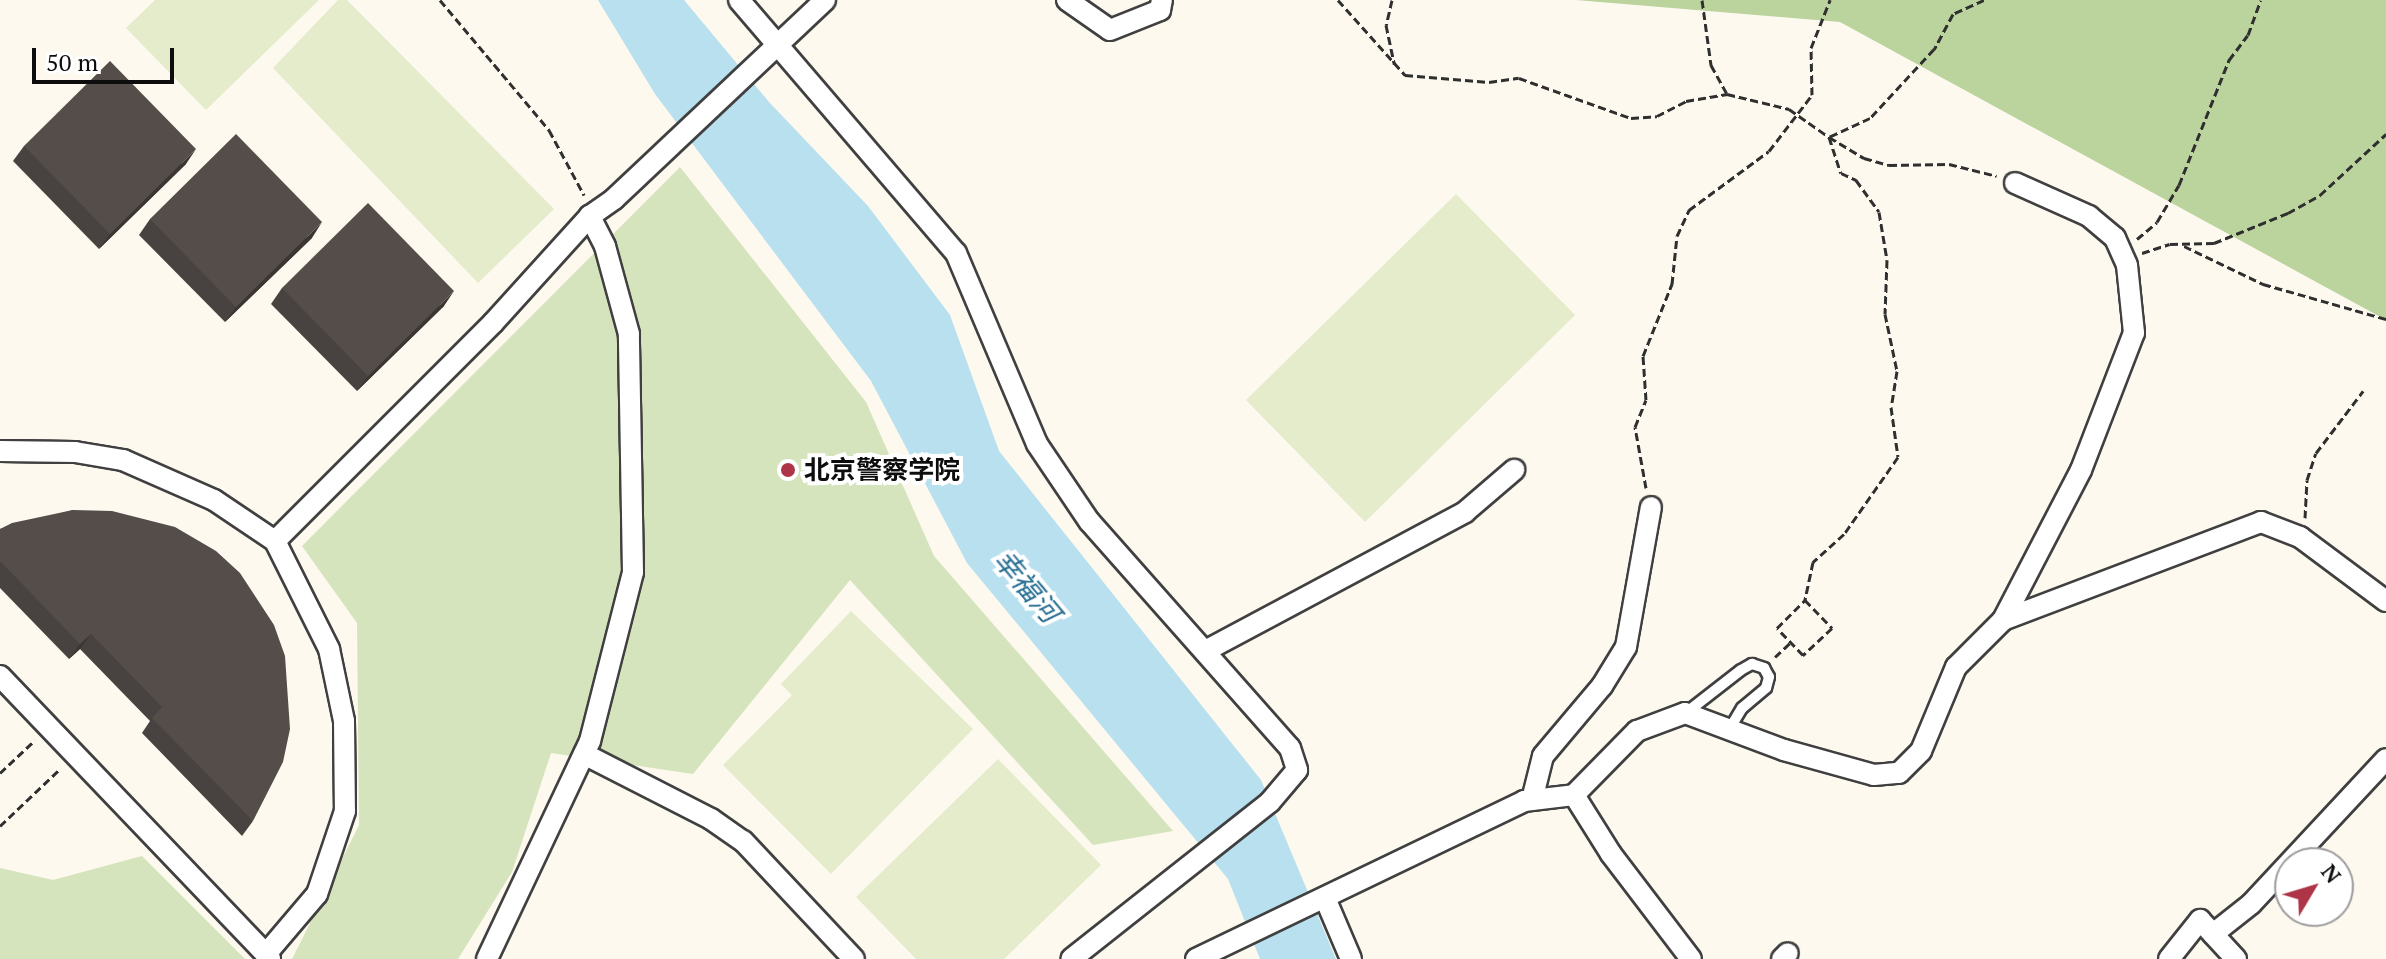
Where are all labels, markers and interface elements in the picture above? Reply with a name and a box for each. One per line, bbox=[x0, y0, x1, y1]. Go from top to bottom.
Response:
scale bar bbox=[36, 32, 178, 82]
text: 50 m bbox=[46, 46, 98, 78]
place label: 北京警察学院 bbox=[804, 454, 960, 486]
marker: 北京警察学院 bbox=[779, 461, 797, 479]
water label: 幸福河 bbox=[987, 543, 1067, 629]
north arrow bbox=[2274, 847, 2354, 927]
text: N bbox=[2315, 858, 2348, 889]

